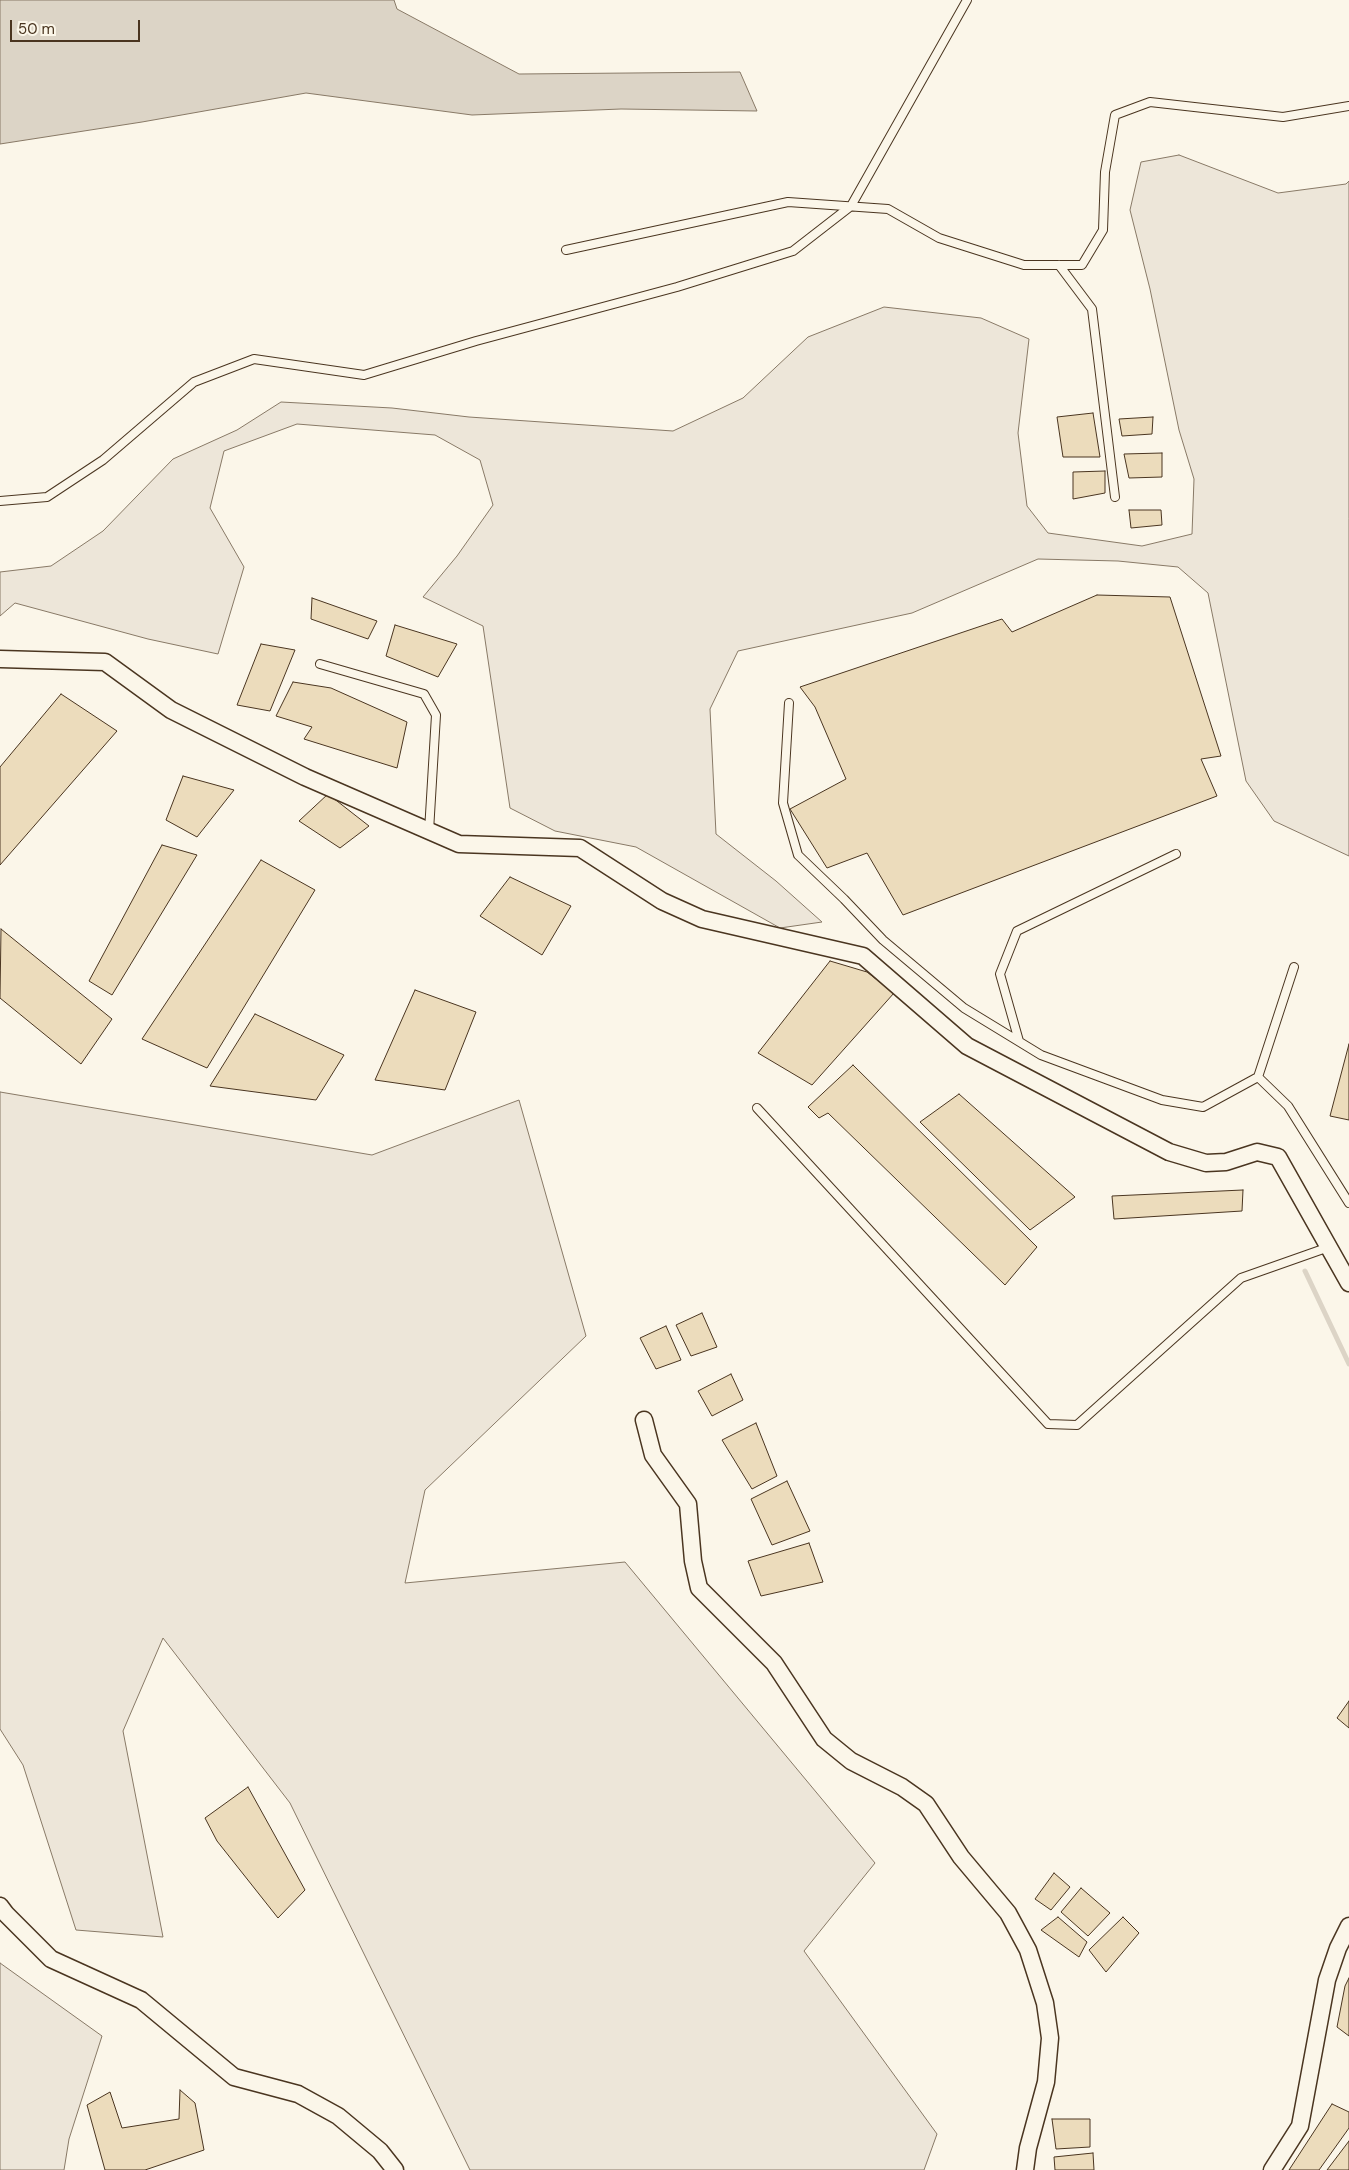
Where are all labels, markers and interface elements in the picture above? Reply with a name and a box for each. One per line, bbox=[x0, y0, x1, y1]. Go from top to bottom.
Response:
scale bar bbox=[12, 10, 142, 42]
text: 50 m bbox=[18, 19, 55, 39]

